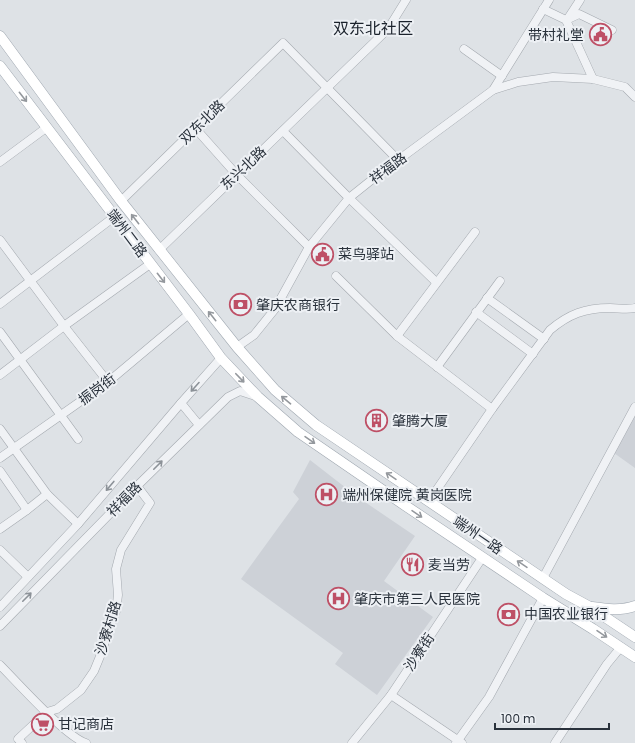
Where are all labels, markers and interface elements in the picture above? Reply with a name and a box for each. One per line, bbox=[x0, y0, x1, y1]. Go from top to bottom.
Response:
district label: 双东北社区 bbox=[333, 17, 413, 40]
public building icon: 带村礼堂 bbox=[587, 22, 613, 48]
place label: 带村礼堂 bbox=[528, 25, 584, 45]
one-way arrow bbox=[19, 92, 27, 103]
street label: 双东北路 bbox=[175, 95, 229, 149]
street label: 东兴北路 bbox=[216, 142, 270, 194]
street label: 祥福路 bbox=[365, 148, 411, 188]
street label: 端州二路 bbox=[102, 205, 152, 261]
one-way arrow bbox=[131, 213, 139, 224]
public building icon: 菜鸟驿站 bbox=[309, 241, 335, 267]
place label: 菜鸟驿站 bbox=[338, 244, 394, 264]
one-way arrow bbox=[157, 273, 166, 284]
bank icon: 肇庆农商银行 bbox=[227, 292, 253, 318]
place label: 肇庆农商银行 bbox=[256, 295, 340, 315]
one-way arrow bbox=[208, 311, 217, 322]
street label: 振岗街 bbox=[74, 369, 120, 409]
one-way arrow bbox=[235, 373, 244, 383]
one-way arrow bbox=[190, 382, 199, 392]
one-way arrow bbox=[281, 395, 291, 404]
building icon: 肇腾大厦 bbox=[364, 408, 390, 434]
place label: 肇腾大厦 bbox=[392, 411, 448, 431]
one-way arrow bbox=[304, 436, 315, 444]
one-way arrow bbox=[153, 461, 163, 470]
one-way arrow bbox=[386, 472, 397, 480]
street label: 祥福路 bbox=[102, 477, 146, 521]
one-way arrow bbox=[106, 480, 115, 491]
hospital icon: 端州保健院 黄岗医院 bbox=[313, 482, 339, 508]
place label: 端州保健院 黄岗医院 bbox=[342, 485, 472, 505]
one-way arrow bbox=[411, 510, 422, 518]
street label: 端州一路 bbox=[449, 511, 507, 559]
restaurant icon: 麦当劳 bbox=[399, 552, 425, 578]
place label: 麦当劳 bbox=[428, 555, 470, 575]
one-way arrow bbox=[517, 560, 528, 568]
hospital icon: 肇庆市第三人民医院 bbox=[325, 586, 351, 612]
place label: 肇庆市第三人民医院 bbox=[354, 589, 480, 609]
one-way arrow bbox=[22, 592, 32, 602]
street label: 沙寮村路 bbox=[90, 598, 126, 658]
bank icon: 中国农业银行 bbox=[495, 601, 521, 627]
place label: 中国农业银行 bbox=[524, 604, 608, 624]
street label: 沙寮街 bbox=[399, 629, 439, 675]
one-way arrow bbox=[596, 630, 607, 638]
scale bar bbox=[495, 705, 609, 731]
text: 100 m bbox=[501, 710, 535, 727]
supermarket icon: 甘记商店 bbox=[30, 711, 56, 737]
place label: 甘记商店 bbox=[58, 714, 114, 734]

